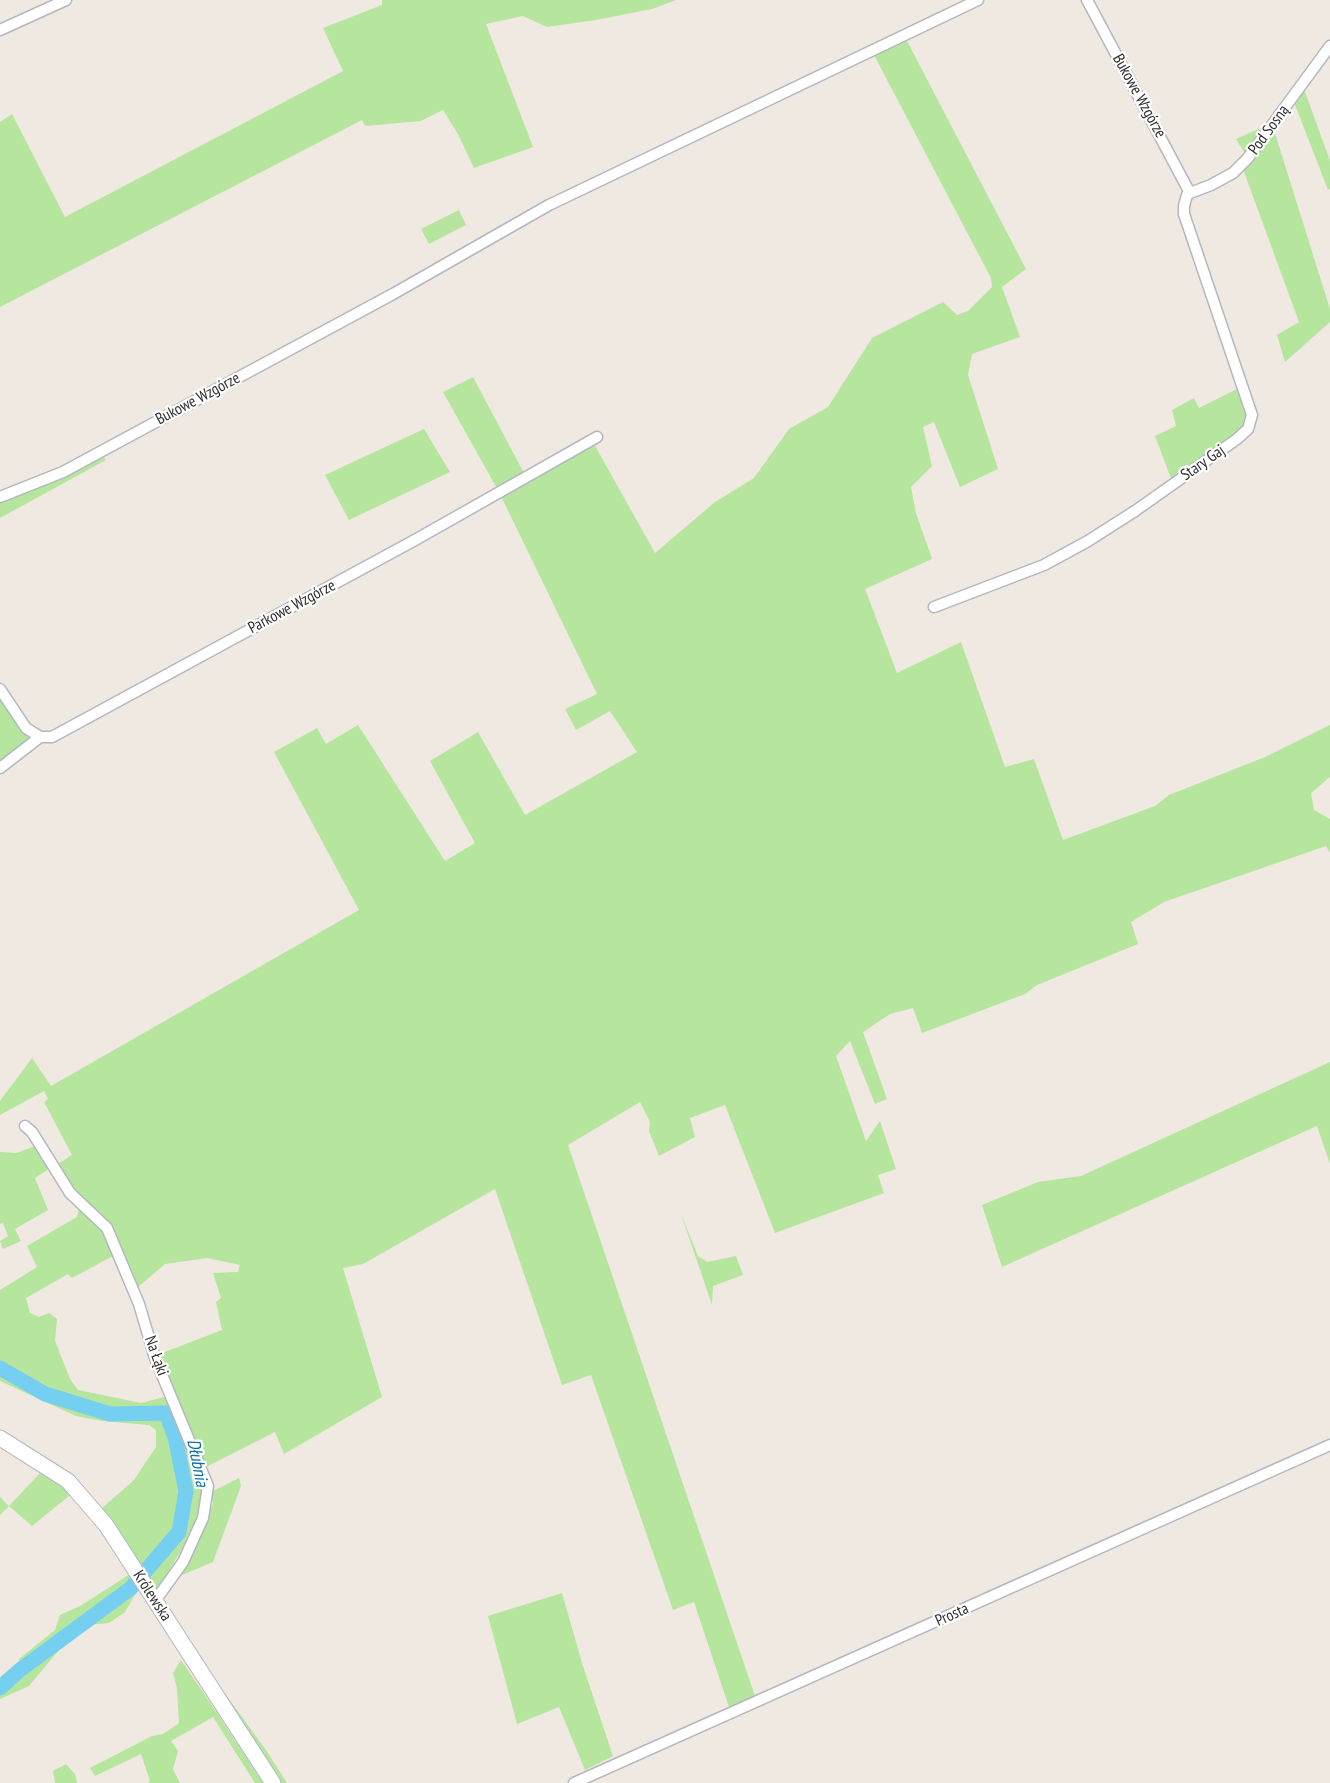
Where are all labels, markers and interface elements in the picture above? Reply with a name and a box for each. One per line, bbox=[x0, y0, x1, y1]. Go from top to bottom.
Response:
street label: Bukowe Wzgórze bbox=[1108, 51, 1170, 141]
street label: Pod Sosną bbox=[1245, 101, 1293, 159]
street label: Bukowe Wzgórze bbox=[153, 369, 243, 429]
street label: Stary Gaj bbox=[1177, 441, 1229, 485]
street label: Parkowe Wzgórze bbox=[245, 576, 339, 638]
street label: Na Łąki bbox=[140, 1333, 172, 1379]
water label: Dłubnia bbox=[182, 1437, 212, 1489]
street label: Królewska bbox=[129, 1567, 175, 1625]
street label: Prosta bbox=[932, 1599, 972, 1631]

